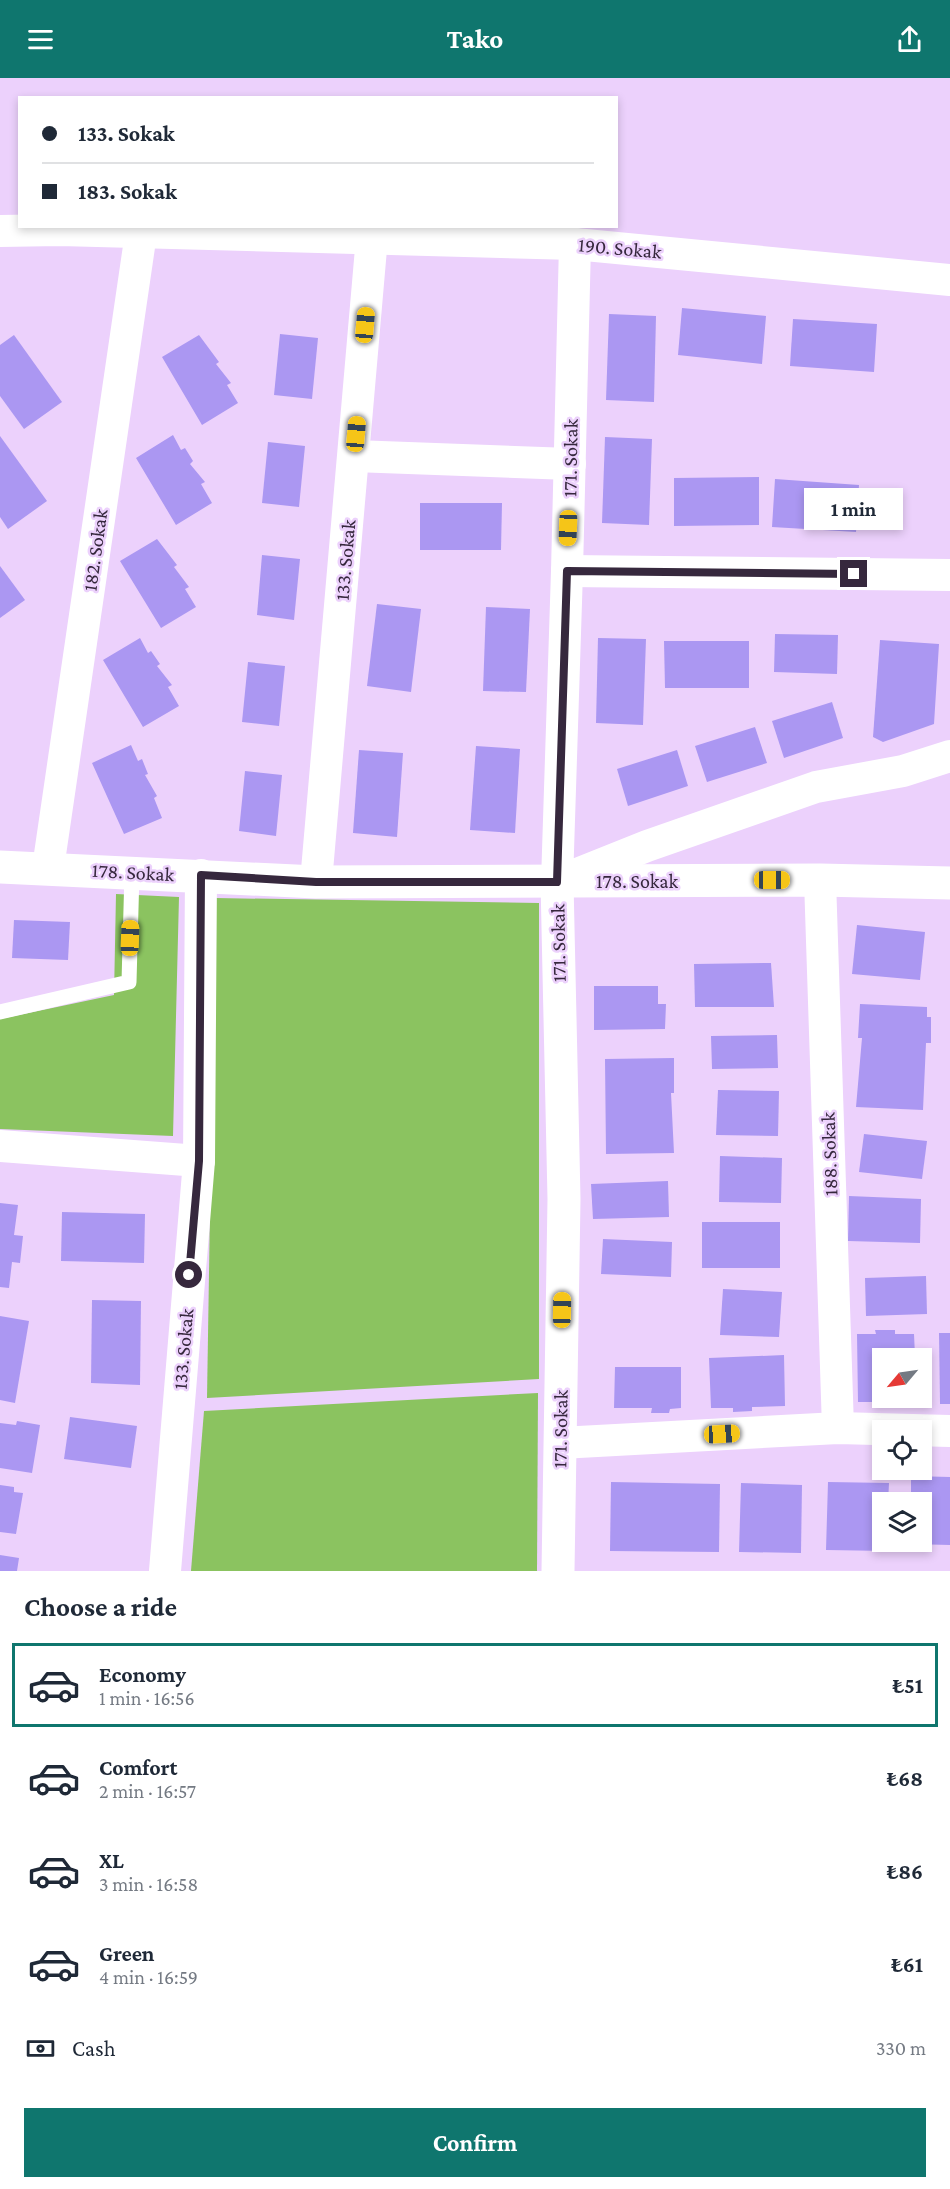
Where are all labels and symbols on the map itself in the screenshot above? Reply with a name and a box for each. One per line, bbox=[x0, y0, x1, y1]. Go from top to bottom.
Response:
street label: 190. Sokak bbox=[577, 233, 663, 263]
car bbox=[354, 306, 376, 344]
car bbox=[345, 415, 367, 453]
street label: 171. Sokak bbox=[558, 418, 582, 497]
callout: 1 min bbox=[804, 487, 904, 529]
street label: 182. Sokak bbox=[78, 507, 112, 592]
car bbox=[558, 510, 578, 546]
street label: 133. Sokak bbox=[331, 518, 360, 601]
route end bbox=[840, 560, 867, 587]
street label: 178. Sokak bbox=[91, 859, 175, 885]
street label: 178. Sokak bbox=[596, 870, 679, 892]
car bbox=[754, 871, 790, 889]
street label: 171. Sokak bbox=[546, 903, 570, 982]
car bbox=[120, 920, 140, 956]
street label: 188. Sokak bbox=[817, 1111, 841, 1196]
route start bbox=[175, 1261, 202, 1288]
car bbox=[553, 1292, 571, 1328]
street label: 133. Sokak bbox=[169, 1307, 198, 1390]
north arrow bbox=[872, 1348, 932, 1408]
street label: 171. Sokak bbox=[548, 1389, 572, 1468]
car bbox=[704, 1424, 740, 1444]

